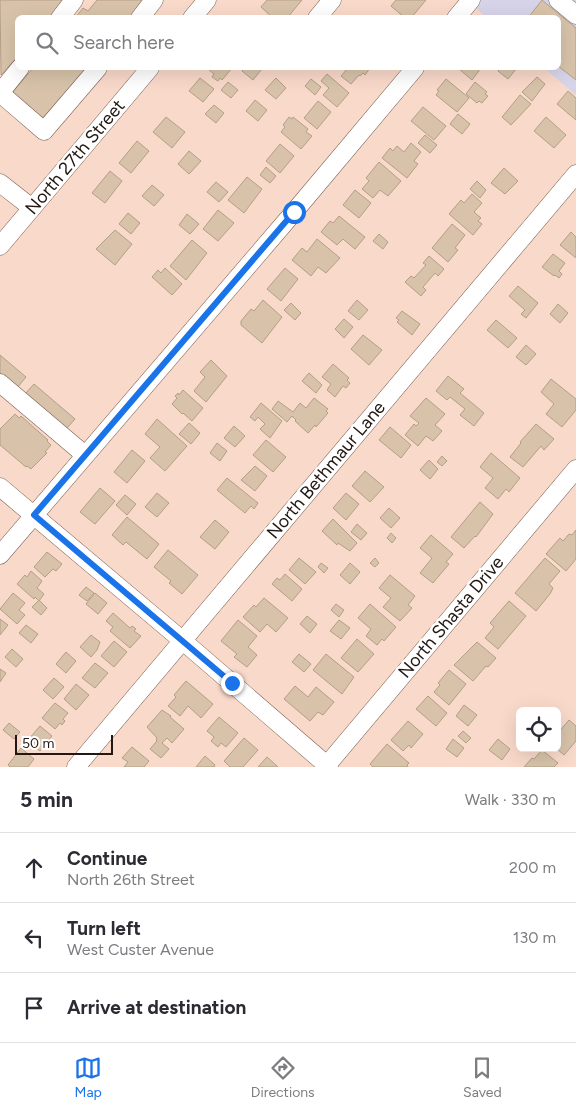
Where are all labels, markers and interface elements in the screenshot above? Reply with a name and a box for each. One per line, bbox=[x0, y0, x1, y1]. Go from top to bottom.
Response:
search box bbox=[15, 15, 561, 70]
icon: search bbox=[33, 29, 61, 57]
text: Search here bbox=[73, 31, 175, 54]
street label: North 27th Street bbox=[21, 95, 130, 219]
route start bbox=[283, 201, 306, 224]
street label: North Bethmaur Lane bbox=[262, 397, 390, 543]
street label: North Shasta Drive bbox=[394, 551, 509, 682]
route end bbox=[221, 672, 244, 695]
map controls bbox=[516, 707, 561, 752]
button: locate bbox=[516, 707, 561, 752]
scale bar bbox=[15, 732, 112, 755]
text: 50 m bbox=[22, 735, 54, 752]
text: 5 min bbox=[20, 787, 73, 812]
text: Walk · 330 m bbox=[465, 790, 556, 809]
text: Continue bbox=[67, 847, 147, 870]
icon: ahead bbox=[20, 854, 48, 882]
text: 200 m bbox=[509, 858, 556, 877]
text: North 26th Street bbox=[67, 870, 195, 889]
text: Turn left bbox=[67, 917, 141, 940]
icon: left bbox=[20, 924, 48, 952]
text: 130 m bbox=[513, 928, 556, 947]
text: West Custer Avenue bbox=[67, 940, 214, 959]
icon: arrive bbox=[20, 994, 48, 1022]
text: Arrive at destination bbox=[67, 996, 246, 1019]
tab: Map bbox=[74, 1054, 102, 1101]
tab: Directions bbox=[251, 1054, 315, 1101]
tab: Saved bbox=[463, 1054, 502, 1101]

